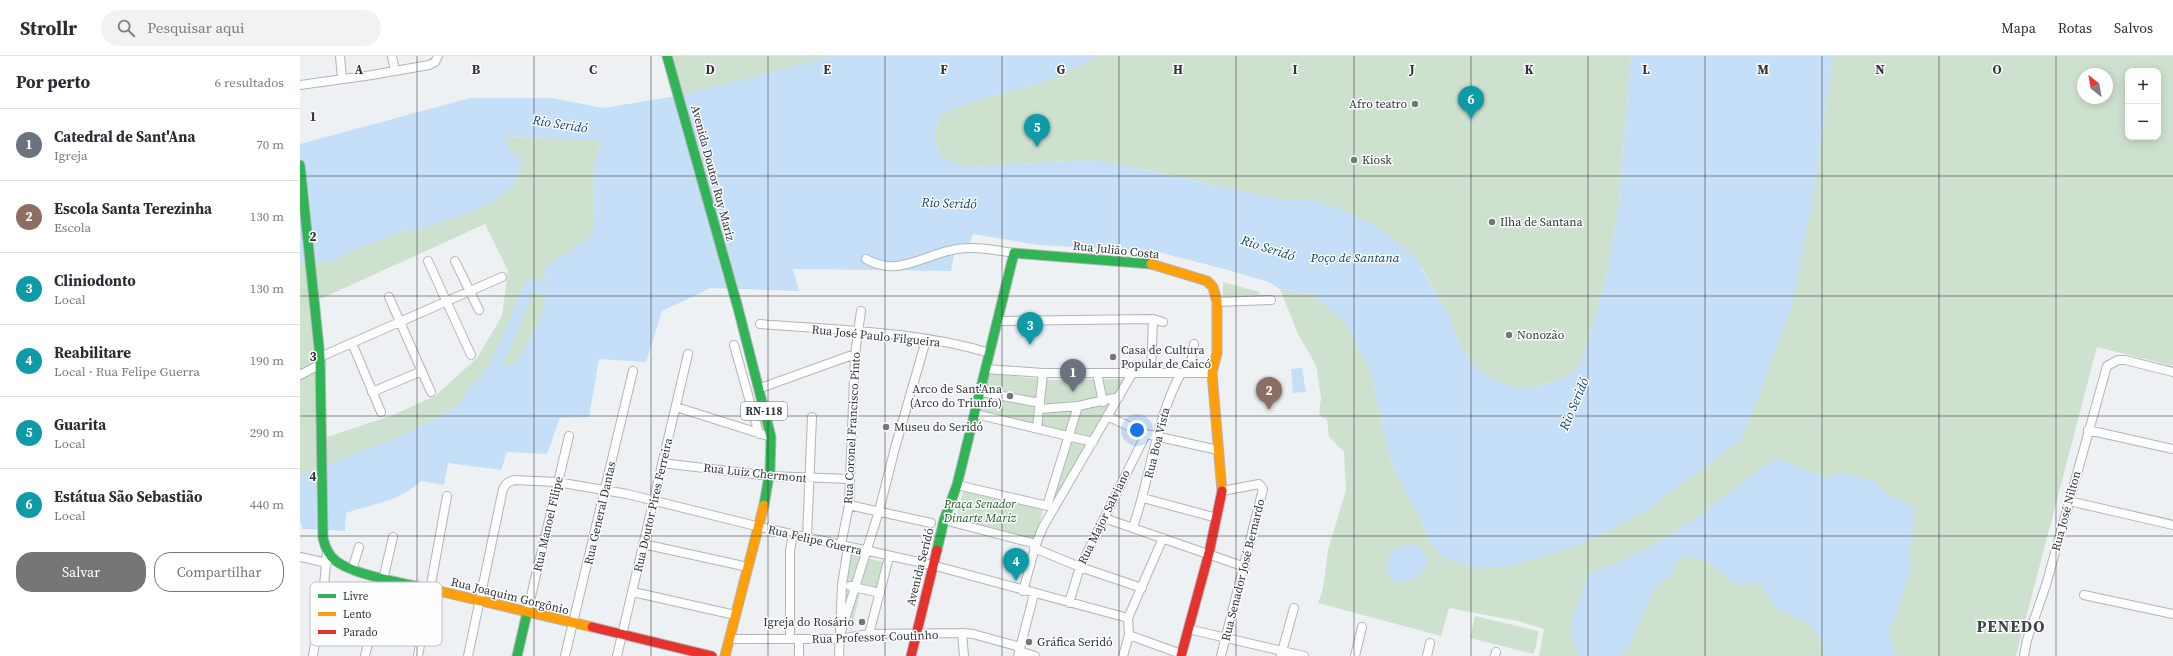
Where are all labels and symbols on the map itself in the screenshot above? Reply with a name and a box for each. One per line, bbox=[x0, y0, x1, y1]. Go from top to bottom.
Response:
text: A bbox=[355, 61, 364, 78]
text: B bbox=[472, 61, 481, 78]
text: C bbox=[589, 61, 597, 78]
text: D bbox=[705, 61, 715, 78]
text: E bbox=[823, 61, 831, 78]
text: F bbox=[940, 61, 948, 78]
text: G bbox=[1057, 61, 1066, 78]
text: H bbox=[1173, 61, 1183, 78]
text: I bbox=[1292, 61, 1298, 78]
text: J bbox=[1408, 61, 1415, 78]
text: K bbox=[1524, 61, 1534, 78]
text: L bbox=[1642, 61, 1650, 78]
text: M bbox=[1757, 61, 1769, 78]
text: N bbox=[1875, 61, 1885, 78]
text: O bbox=[1992, 61, 2002, 78]
north arrow bbox=[2077, 68, 2113, 104]
pin: 6 bbox=[1458, 86, 1484, 119]
place label: Afro teatro bbox=[1349, 96, 1407, 112]
marker: Afro teatro bbox=[1410, 99, 1420, 109]
street label: Avenida Doutor Ruy Mariz bbox=[687, 103, 739, 243]
text: 1 bbox=[309, 108, 317, 125]
water label: Rio Seridó bbox=[530, 111, 589, 137]
pin: 5 bbox=[1024, 114, 1050, 147]
place label: Kiosk bbox=[1362, 152, 1392, 168]
marker: Kiosk bbox=[1349, 155, 1359, 165]
water label: Rio Seridó bbox=[920, 194, 977, 212]
place label: Ilha de Santana bbox=[1500, 214, 1583, 230]
marker: Ilha de Santana bbox=[1487, 217, 1497, 227]
text: 2 bbox=[309, 228, 317, 245]
water label: Rio Seridó bbox=[1238, 231, 1297, 265]
street label: Rua Julião Costa bbox=[1072, 238, 1161, 263]
water label: Poço de Santana bbox=[1310, 249, 1400, 266]
pin: 3 bbox=[1017, 312, 1043, 345]
street label: Rua José Paulo Filgueira bbox=[811, 321, 942, 351]
place label: Nonozão bbox=[1517, 327, 1565, 343]
marker: Nonozão bbox=[1504, 330, 1514, 340]
place label: Casa de Cultura Popular de Caicó bbox=[1121, 342, 1211, 372]
text: 3 bbox=[309, 348, 317, 365]
street label: Rua Coronel Francisco Pinto bbox=[840, 351, 864, 504]
marker: Casa de Cultura Popular de Caicó bbox=[1108, 352, 1118, 362]
pin: 1 bbox=[1060, 359, 1086, 392]
water label: Rio Seridó bbox=[1555, 375, 1593, 434]
pin: 2 bbox=[1256, 377, 1282, 410]
place label: Arco de Sant'Ana (Arco do Triunfo) bbox=[910, 381, 1003, 411]
marker: Arco de Sant'Ana (Arco do Triunfo) bbox=[1005, 391, 1015, 401]
road number: RN-118 bbox=[741, 402, 787, 420]
street label: Rua Boa Vista bbox=[1140, 405, 1174, 480]
place label: Museu do Seridó bbox=[894, 419, 984, 435]
your location bbox=[1127, 420, 1147, 440]
marker: Museu do Seridó bbox=[881, 422, 891, 432]
street label: Rua Doutor Pires Ferreira bbox=[630, 436, 676, 574]
street label: Rua General Dantas bbox=[580, 460, 620, 566]
street label: Rua Luiz Chermont bbox=[703, 460, 808, 486]
street label: Rua Major Salviano bbox=[1074, 467, 1134, 567]
text: 4 bbox=[309, 468, 317, 485]
street label: Rua José Nilton bbox=[2048, 469, 2084, 553]
street label: Rua Manoel Filipe bbox=[529, 475, 567, 573]
park label: Praça Senador Dinarte Mariz bbox=[943, 496, 1017, 526]
street label: Rua Senador José Bernardo bbox=[1218, 497, 1269, 643]
street label: Rua Felipe Guerra bbox=[766, 521, 865, 559]
street label: Avenida Seridó bbox=[903, 526, 938, 608]
pin: 4 bbox=[1003, 548, 1029, 581]
street label: Rua Joaquim Gorgônio bbox=[449, 574, 571, 619]
legend bbox=[310, 582, 442, 646]
text: Livre bbox=[343, 589, 369, 604]
text: Lento bbox=[343, 607, 371, 622]
place label: Igreja do Rosário bbox=[763, 614, 854, 630]
district label: PENEDO bbox=[1977, 615, 2045, 637]
marker: Igreja do Rosário bbox=[857, 617, 867, 627]
text: Parado bbox=[343, 625, 377, 640]
street label: Rua Professor Coutinho bbox=[811, 627, 939, 647]
place label: Gráfica Seridó bbox=[1037, 634, 1113, 650]
marker: Gráfica Seridó bbox=[1024, 637, 1034, 647]

